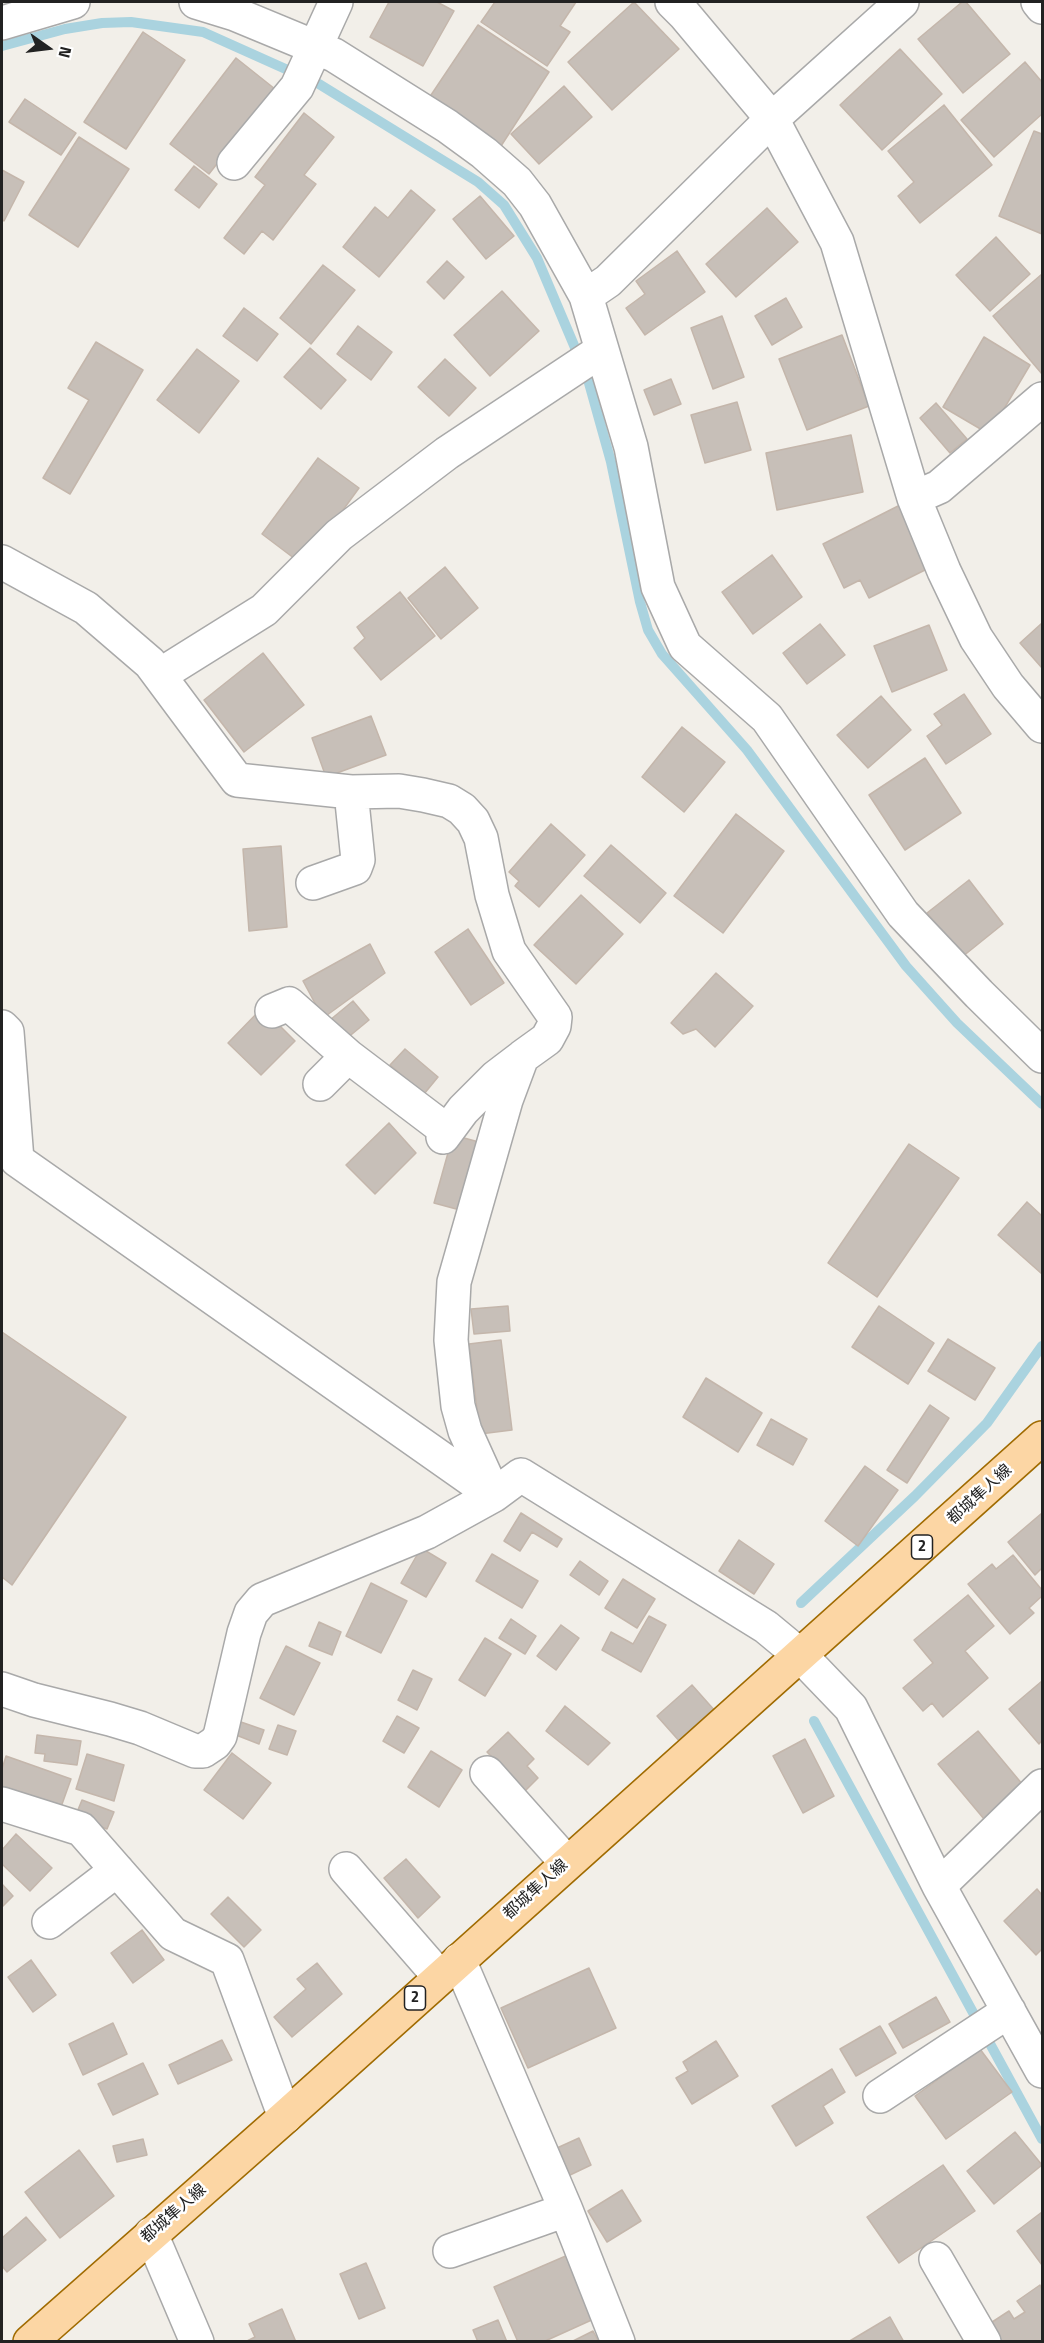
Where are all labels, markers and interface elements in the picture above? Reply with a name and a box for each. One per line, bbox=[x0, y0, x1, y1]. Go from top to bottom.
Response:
north arrow bbox=[18, 18, 78, 78]
text: N bbox=[52, 44, 78, 61]
street label: 都城隼人線 bbox=[944, 1461, 1016, 1529]
road number: 2 bbox=[912, 1535, 932, 1559]
street label: 都城隼人線 bbox=[500, 1856, 572, 1924]
road number: 2 bbox=[404, 1986, 426, 2010]
street label: 都城隼人線 bbox=[138, 2181, 210, 2247]

